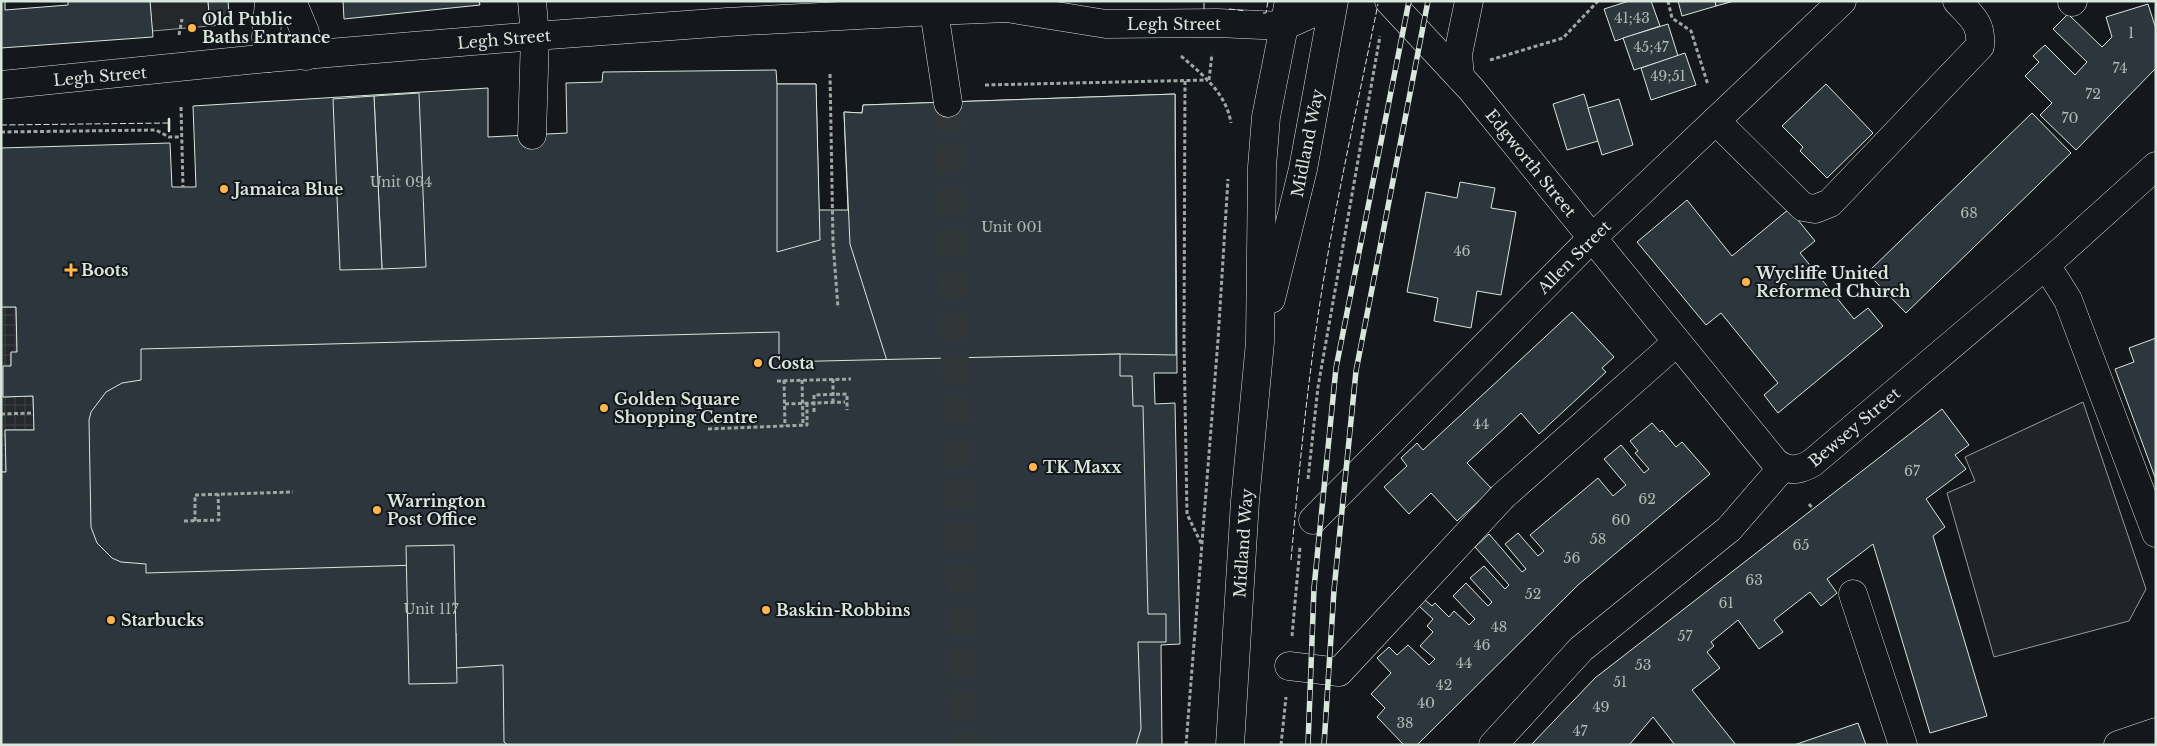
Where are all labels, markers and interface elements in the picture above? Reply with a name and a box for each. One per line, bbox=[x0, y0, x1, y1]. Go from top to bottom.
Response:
place label: Old Public Baths Entrance bbox=[202, 9, 330, 47]
house number: 41;43 bbox=[1614, 9, 1650, 27]
street label: Legh Street bbox=[1127, 14, 1221, 34]
marker: Old Public Baths Entrance bbox=[186, 22, 198, 34]
house number: 1 bbox=[2128, 24, 2134, 42]
street label: Legh Street bbox=[456, 25, 552, 53]
house number: 45;47 bbox=[1633, 38, 1670, 56]
house number: 74 bbox=[2113, 59, 2127, 77]
street label: Legh Street bbox=[52, 62, 148, 90]
house number: 49;51 bbox=[1650, 67, 1686, 85]
house number: 72 bbox=[2085, 85, 2101, 103]
street label: Midland Way bbox=[1287, 86, 1327, 199]
street label: Edgworth Street bbox=[1481, 105, 1581, 221]
house number: 70 bbox=[2061, 109, 2079, 127]
house number: Unit 094 bbox=[370, 173, 432, 191]
place label: Jamaica Blue bbox=[231, 179, 343, 199]
marker: Jamaica Blue bbox=[218, 183, 230, 195]
house number: 68 bbox=[1960, 204, 1978, 222]
street label: Allen Street bbox=[1532, 216, 1615, 299]
house number: Unit 001 bbox=[981, 218, 1043, 236]
house number: 46 bbox=[1453, 242, 1471, 260]
place label: Boots bbox=[81, 260, 128, 280]
place label: Wycliffe United Reformed Church bbox=[1755, 263, 1911, 301]
marker: Boots bbox=[65, 264, 77, 276]
marker: Wycliffe United Reformed Church bbox=[1740, 276, 1752, 288]
place label: Costa bbox=[768, 353, 814, 373]
marker: Costa bbox=[752, 357, 764, 369]
street label: Bewsey Street bbox=[1804, 383, 1904, 471]
place label: Golden Square Shopping Centre bbox=[614, 389, 758, 427]
marker: Golden Square Shopping Centre bbox=[598, 402, 610, 414]
house number: 44 bbox=[1473, 415, 1489, 433]
place label: TK Maxx bbox=[1043, 457, 1122, 477]
marker: TK Maxx bbox=[1027, 461, 1039, 473]
house number: 67 bbox=[1904, 462, 1921, 480]
street label: Midland Way bbox=[1229, 487, 1257, 598]
house number: 62 bbox=[1638, 490, 1656, 508]
place label: Warrington Post Office bbox=[386, 491, 486, 529]
marker: Warrington Post Office bbox=[371, 504, 383, 516]
house number: 60 bbox=[1612, 511, 1631, 529]
house number: 58 bbox=[1590, 530, 1606, 548]
house number: 65 bbox=[1793, 536, 1810, 554]
house number: 56 bbox=[1564, 549, 1580, 567]
house number: 63 bbox=[1745, 571, 1763, 589]
house number: 52 bbox=[1525, 585, 1541, 603]
house number: 61 bbox=[1718, 594, 1734, 612]
house number: Unit 117 bbox=[404, 600, 459, 618]
place label: Baskin-Robbins bbox=[776, 600, 910, 620]
marker: Baskin-Robbins bbox=[760, 604, 772, 616]
place label: Starbucks bbox=[121, 610, 204, 630]
marker: Starbucks bbox=[105, 614, 117, 626]
house number: 48 bbox=[1491, 618, 1507, 636]
house number: 57 bbox=[1678, 627, 1693, 645]
house number: 46 bbox=[1473, 636, 1491, 654]
house number: 44 bbox=[1456, 654, 1472, 672]
house number: 53 bbox=[1635, 656, 1651, 674]
house number: 51 bbox=[1613, 673, 1627, 691]
house number: 42 bbox=[1436, 676, 1452, 694]
house number: 40 bbox=[1417, 694, 1435, 712]
house number: 49 bbox=[1592, 698, 1610, 716]
house number: 38 bbox=[1396, 714, 1414, 732]
house number: 47 bbox=[1572, 722, 1589, 740]

